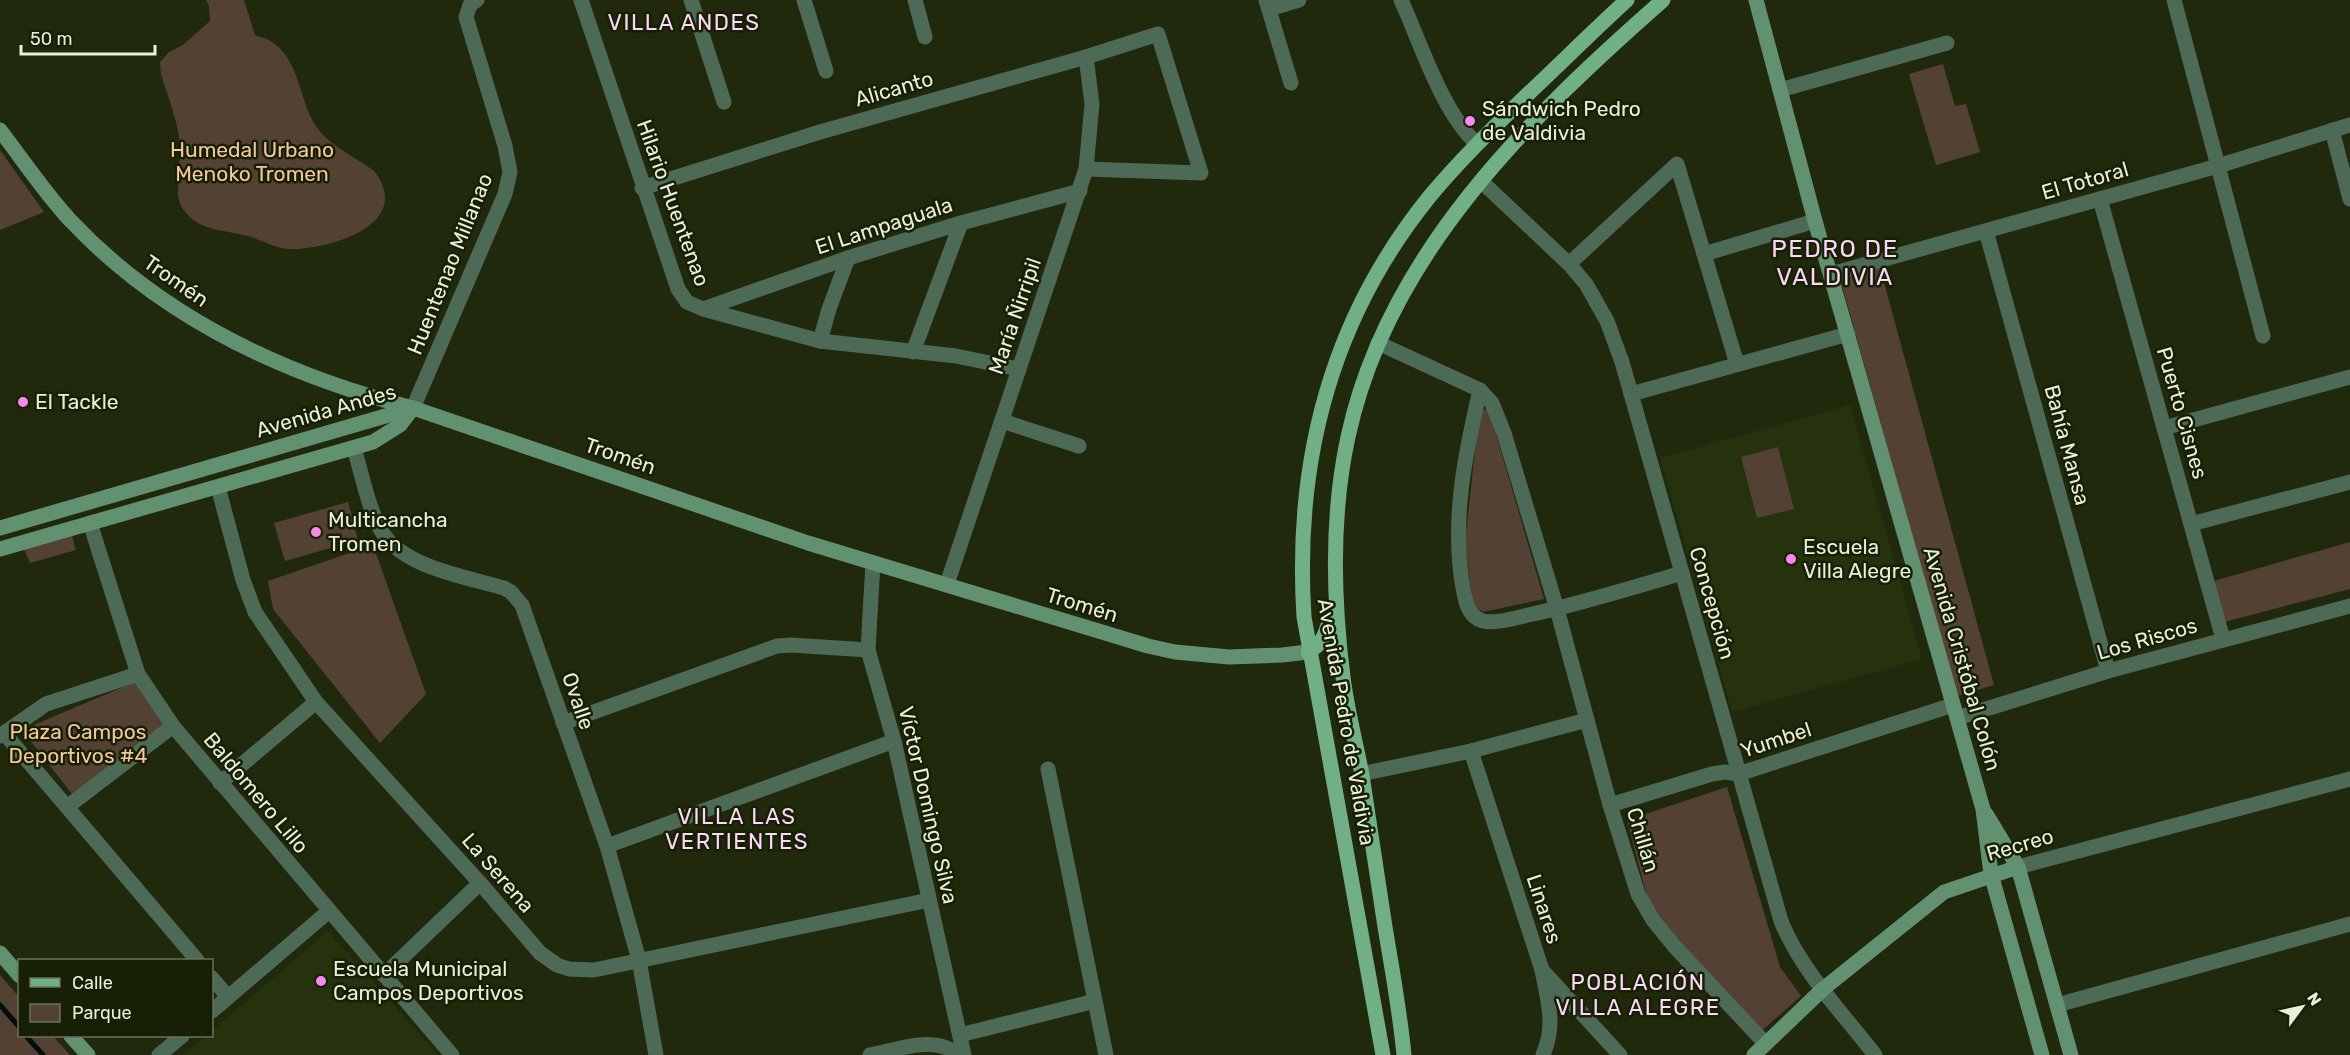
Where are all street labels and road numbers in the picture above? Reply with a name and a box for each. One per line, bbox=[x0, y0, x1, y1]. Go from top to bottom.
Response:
street label: Alicanto bbox=[852, 65, 936, 112]
street label: Hilario Huentenao bbox=[632, 116, 715, 289]
street label: El Totoral bbox=[2038, 156, 2131, 205]
street label: Huentenao Millanao bbox=[402, 169, 497, 358]
street label: El Lampaguala bbox=[812, 192, 956, 259]
street label: Tromén bbox=[139, 249, 214, 312]
street label: María Ñirripil bbox=[983, 254, 1046, 377]
street label: Puerto Cisnes bbox=[2152, 344, 2213, 482]
street label: Avenida Andes bbox=[253, 379, 399, 442]
street label: Bahía Mansa bbox=[2039, 382, 2096, 508]
street label: Tromén bbox=[581, 432, 659, 479]
street label: Concepción bbox=[1684, 544, 1740, 662]
street label: Avenida Cristóbal Colón bbox=[1919, 544, 2006, 774]
street label: Tromén bbox=[1043, 582, 1121, 627]
street label: Avenida Pedro de Valdivia bbox=[1312, 597, 1381, 847]
street label: Los Riscos bbox=[2094, 612, 2200, 665]
street label: Ovalle bbox=[557, 669, 600, 733]
street label: Víctor Domingo Silva bbox=[894, 704, 963, 906]
street label: Yumbel bbox=[1737, 716, 1814, 763]
street label: Baldomero Lillo bbox=[199, 727, 314, 858]
street label: Chillán bbox=[1622, 804, 1665, 875]
street label: Recreo bbox=[1983, 823, 2056, 866]
street label: La Serena bbox=[457, 828, 540, 918]
street label: Linares bbox=[1522, 871, 1567, 947]

